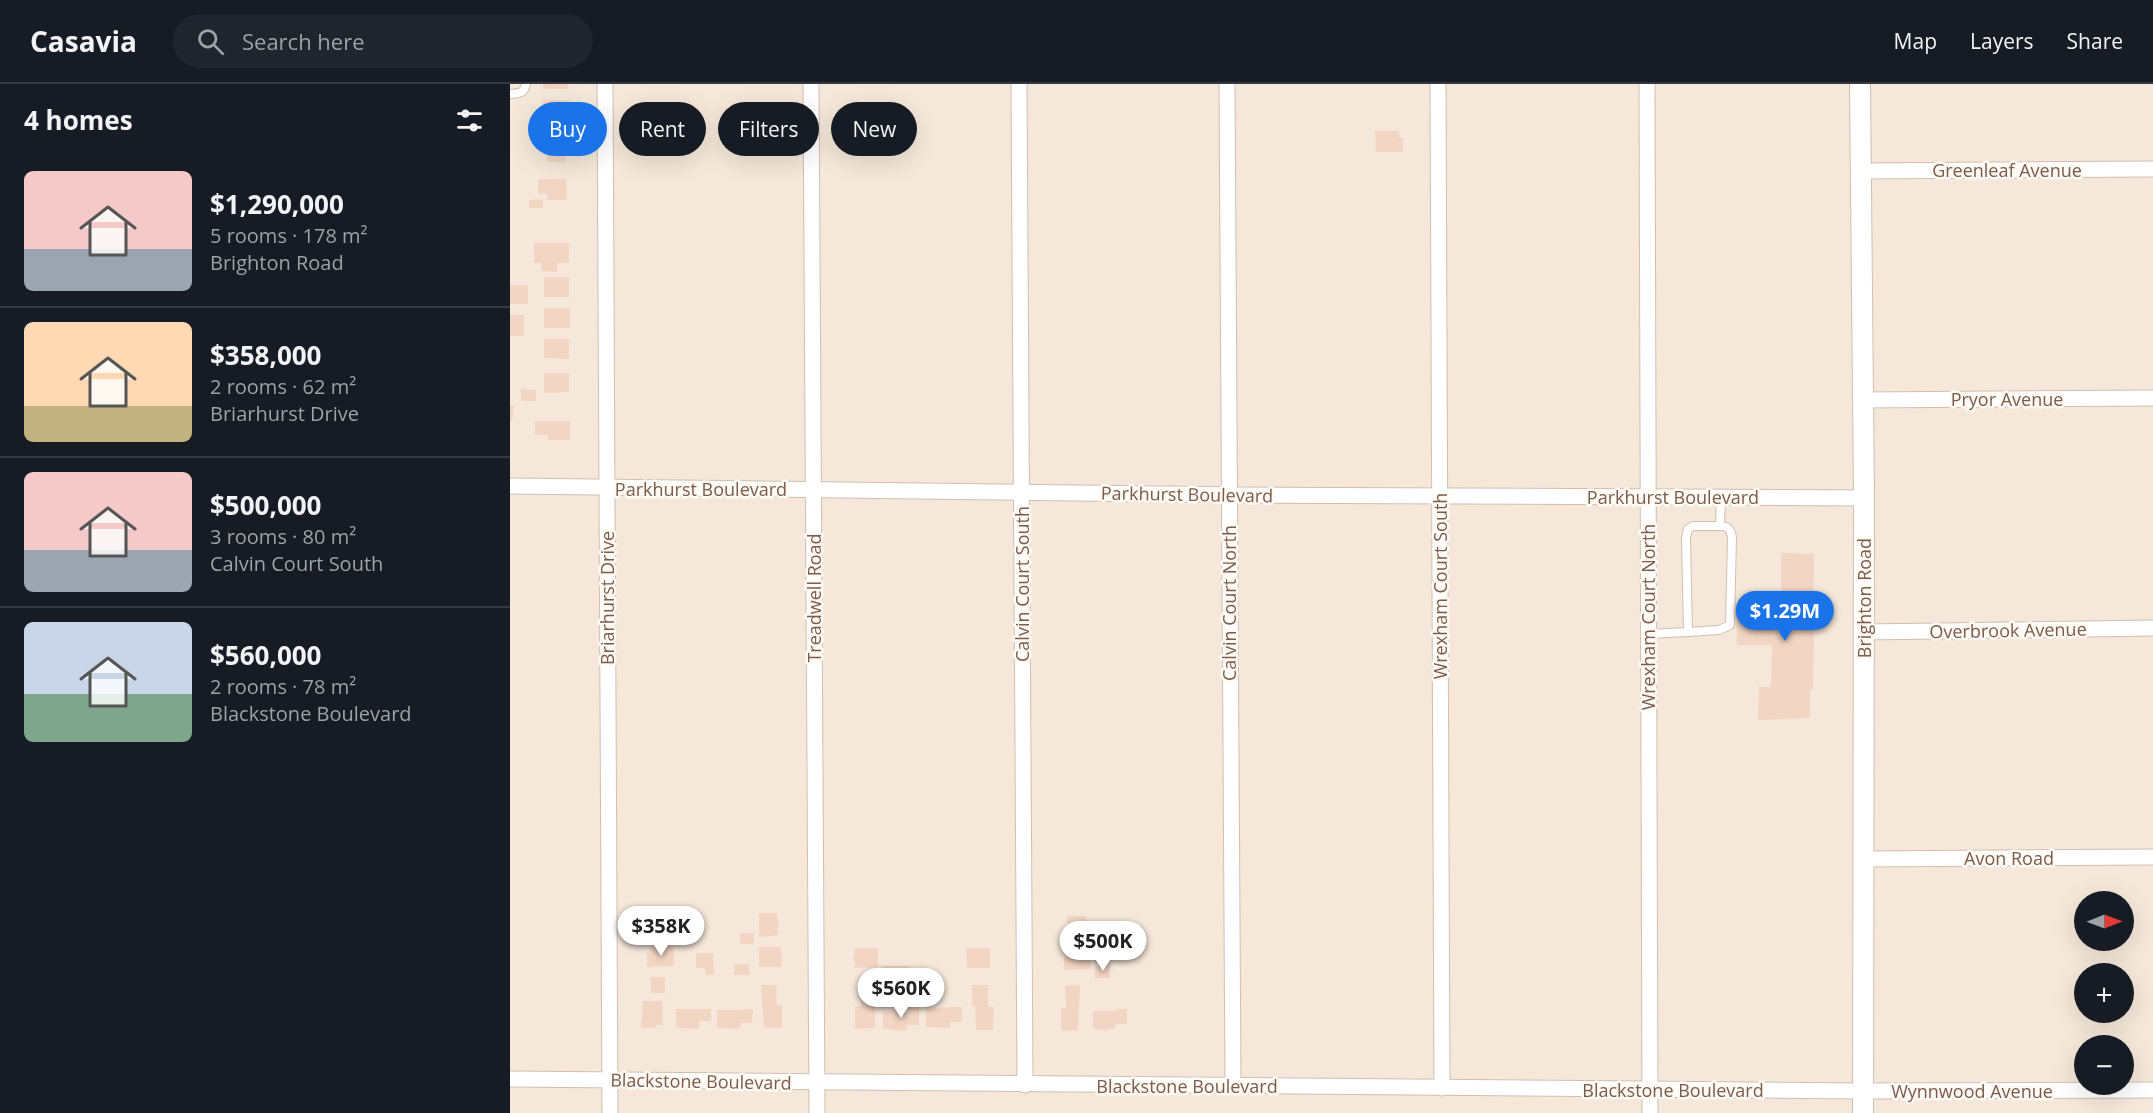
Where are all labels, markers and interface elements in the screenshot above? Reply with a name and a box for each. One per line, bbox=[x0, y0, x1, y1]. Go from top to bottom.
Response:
search box bbox=[173, 14, 593, 68]
text: Casavia bbox=[30, 22, 137, 60]
icon: search bbox=[194, 25, 227, 58]
text: Search here bbox=[242, 26, 365, 56]
text: Map bbox=[1894, 27, 1937, 55]
text: Layers bbox=[1970, 27, 2034, 55]
text: Share bbox=[2067, 27, 2123, 55]
text: 4 homes bbox=[24, 102, 133, 138]
chip: Buy bbox=[528, 102, 607, 156]
chip: Rent bbox=[619, 102, 706, 156]
chip: Filters bbox=[718, 102, 819, 156]
chip: New bbox=[831, 102, 917, 156]
icon: filters bbox=[453, 104, 486, 137]
street label: Greenleaf Avenue bbox=[1932, 158, 2082, 182]
text: $1,290,000 bbox=[210, 186, 344, 222]
icon: home bbox=[72, 195, 144, 267]
text: 5 rooms · 178 m² bbox=[210, 222, 368, 249]
text: Brighton Road bbox=[210, 249, 344, 276]
text: $358,000 bbox=[210, 337, 321, 373]
icon: home bbox=[72, 346, 144, 418]
text: 2 rooms · 62 m² bbox=[210, 373, 356, 400]
street label: Pryor Avenue bbox=[1951, 387, 2063, 411]
text: Briarhurst Drive bbox=[210, 400, 359, 427]
street label: Parkhurst Boulevard bbox=[615, 477, 787, 501]
street label: Parkhurst Boulevard bbox=[1101, 480, 1273, 508]
street label: Parkhurst Boulevard bbox=[1587, 485, 1759, 509]
text: $500,000 bbox=[210, 487, 321, 523]
street label: Wrexham Court South bbox=[1428, 493, 1452, 679]
icon: home bbox=[72, 496, 144, 568]
street label: Calvin Court South bbox=[1010, 506, 1034, 662]
text: 3 rooms · 80 m² bbox=[210, 523, 356, 550]
street label: Wrexham Court North bbox=[1636, 524, 1660, 710]
street label: Calvin Court North bbox=[1217, 525, 1241, 681]
street label: Briarhurst Drive bbox=[595, 531, 619, 665]
street label: Treadwell Road bbox=[802, 533, 826, 663]
street label: Brighton Road bbox=[1852, 538, 1876, 658]
text: Calvin Court South bbox=[210, 550, 383, 577]
pin: $1.29M bbox=[1736, 591, 1834, 642]
text: $1.29M bbox=[1750, 597, 1820, 624]
street label: Overbrook Avenue bbox=[1929, 617, 2087, 643]
text: $560,000 bbox=[210, 637, 321, 673]
icon: home bbox=[72, 646, 144, 718]
text: 2 rooms · 78 m² bbox=[210, 673, 356, 700]
text: Blackstone Boulevard bbox=[210, 700, 412, 727]
street label: Avon Road bbox=[1964, 846, 2054, 870]
north arrow bbox=[2074, 891, 2134, 951]
map controls bbox=[2074, 891, 2134, 1095]
pin: $358K bbox=[619, 906, 703, 957]
text: $358K bbox=[631, 912, 691, 939]
pin: $500K bbox=[1061, 921, 1145, 972]
text: $500K bbox=[1073, 927, 1133, 954]
button: + bbox=[2074, 963, 2134, 1023]
pin: $560K bbox=[859, 968, 943, 1019]
text: $560K bbox=[871, 974, 931, 1001]
button: − bbox=[2074, 1035, 2134, 1095]
street label: Blackstone Boulevard bbox=[610, 1067, 792, 1095]
street label: Blackstone Boulevard bbox=[1096, 1074, 1278, 1098]
street label: Blackstone Boulevard bbox=[1582, 1078, 1764, 1102]
street label: Wynnwood Avenue bbox=[1891, 1079, 2053, 1103]

